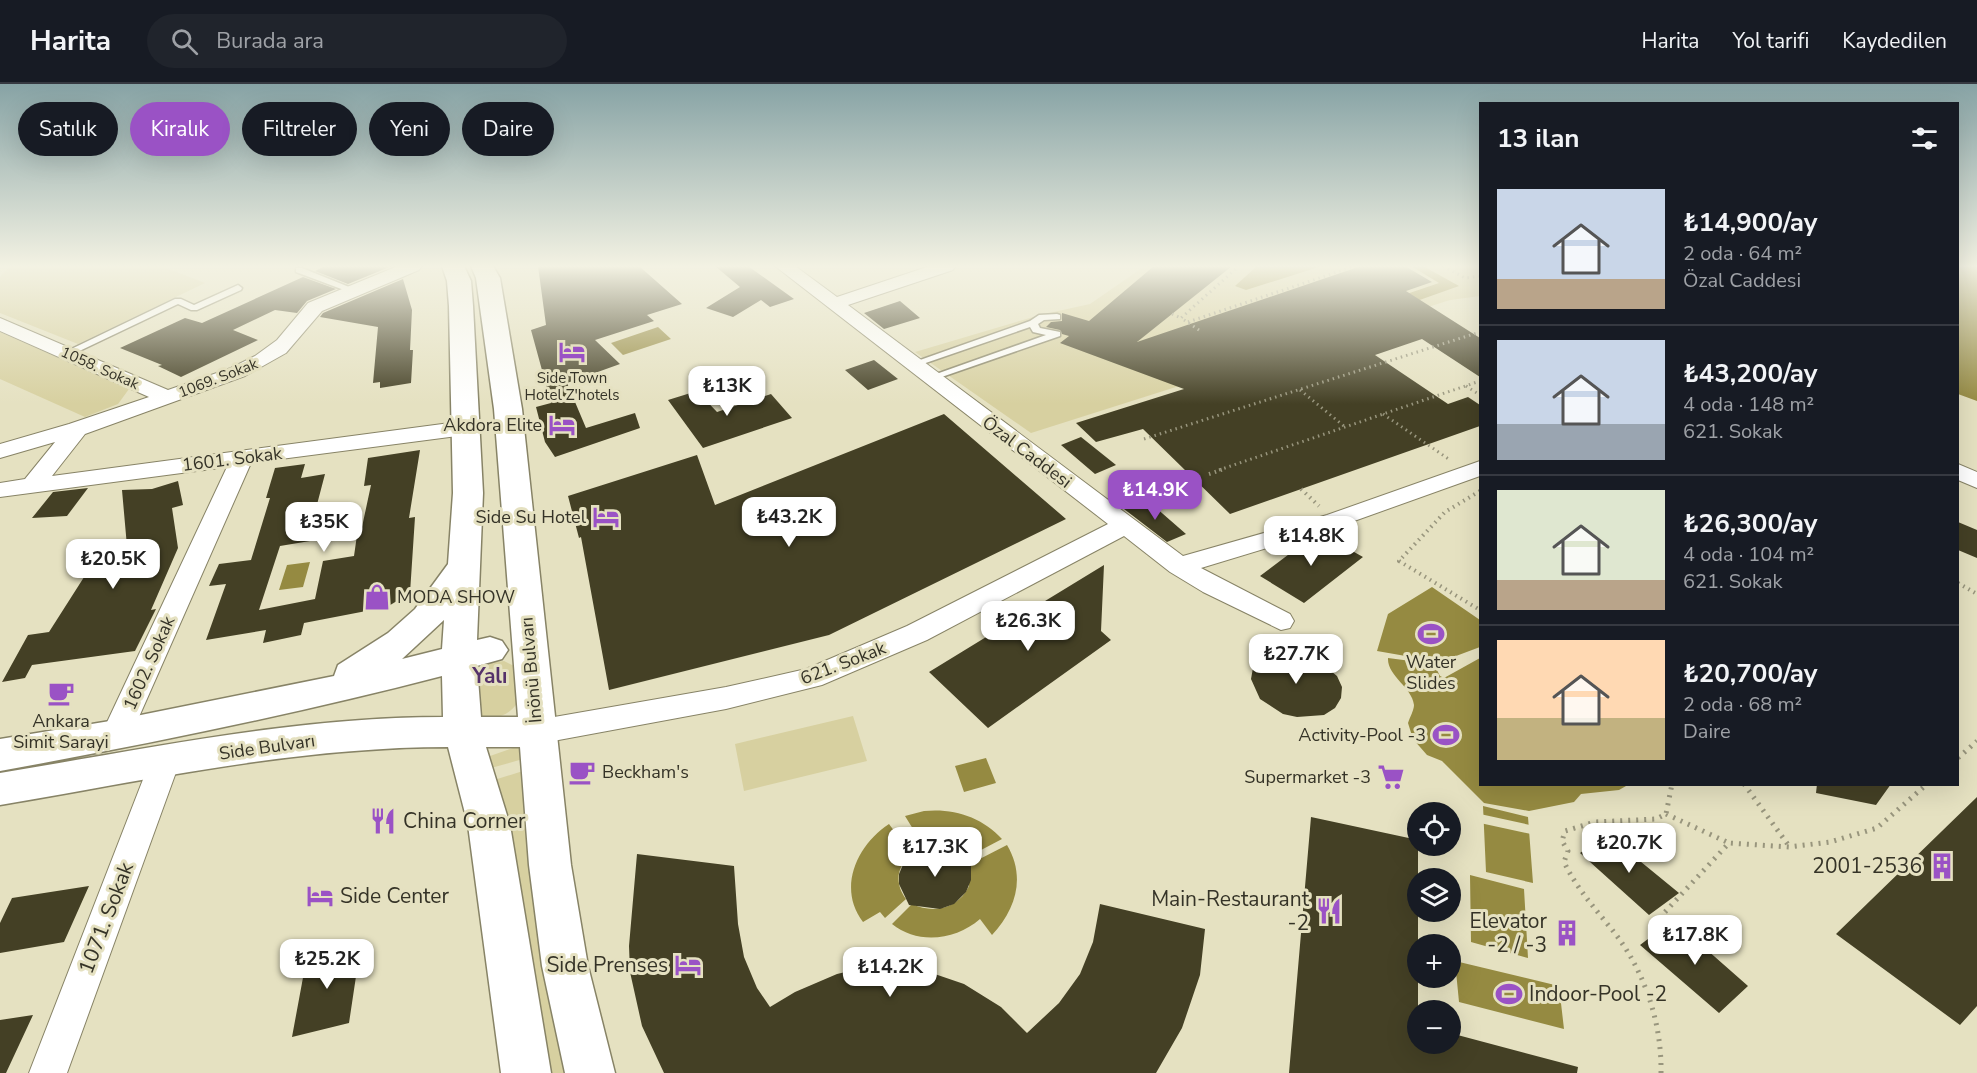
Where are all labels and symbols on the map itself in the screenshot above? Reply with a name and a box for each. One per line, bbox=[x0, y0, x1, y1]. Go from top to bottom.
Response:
hotel icon: Side Town Hotel Z'hotels bbox=[557, 337, 587, 367]
street label: 1058. Sokak bbox=[58, 342, 143, 394]
street label: 1069. Sokak bbox=[175, 353, 261, 402]
pin: ₺13K bbox=[691, 366, 763, 417]
place label: Side Town Hotel Z'hotels bbox=[525, 368, 619, 405]
hotel icon: Akdora Elite bbox=[547, 410, 577, 440]
street label: Özal Caddesi bbox=[977, 410, 1077, 494]
place label: Akdora Elite bbox=[443, 413, 542, 437]
street label: 1601. Sokak bbox=[181, 441, 284, 477]
pin: ₺14.9K bbox=[1106, 470, 1204, 521]
pin: ₺43.2K bbox=[740, 497, 838, 548]
pin: ₺35K bbox=[288, 502, 360, 553]
hotel icon: Side Su Hotel bbox=[591, 502, 621, 532]
place label: Side Su Hotel bbox=[476, 505, 587, 529]
pin: ₺14.8K bbox=[1262, 516, 1360, 567]
pin: ₺20.5K bbox=[64, 539, 162, 590]
shop icon: MODA SHOW bbox=[362, 582, 392, 612]
place label: MODA SHOW bbox=[397, 585, 515, 609]
pin: ₺26.3K bbox=[979, 601, 1077, 652]
street label: 1602. Sokak bbox=[118, 611, 181, 714]
street label: İnönü Bulvarı bbox=[514, 616, 548, 724]
sports icon: Water Slides bbox=[1416, 619, 1446, 649]
pin: ₺27.7K bbox=[1247, 634, 1345, 685]
street label: 621. Sokak bbox=[797, 635, 890, 690]
place label: Water Slides bbox=[1406, 650, 1457, 695]
district label: Yalı bbox=[472, 662, 507, 690]
cafe icon: Ankara Simit Sarayi bbox=[46, 678, 76, 708]
place label: Ankara Simit Sarayi bbox=[13, 709, 109, 754]
sports icon: Activity-Pool -3 bbox=[1431, 720, 1461, 750]
place label: Activity-Pool -3 bbox=[1298, 723, 1426, 747]
street label: Side Bulvarı bbox=[218, 728, 316, 766]
cafe icon: Beckham's bbox=[567, 757, 597, 787]
place label: Beckham's bbox=[602, 760, 689, 784]
supermarket icon: Supermarket -3 bbox=[1376, 762, 1406, 792]
place label: Supermarket -3 bbox=[1244, 765, 1371, 789]
restaurant icon: China Corner bbox=[368, 806, 398, 836]
place label: China Corner bbox=[403, 807, 526, 835]
pin: ₺20.7K bbox=[1580, 823, 1678, 874]
pin: ₺17.3K bbox=[886, 827, 984, 878]
building icon: 2001-2536 bbox=[1927, 851, 1957, 881]
place label: 2001-2536 bbox=[1812, 852, 1922, 880]
street label: 1071. Sokak bbox=[72, 858, 140, 978]
hotel icon: Side Center bbox=[305, 881, 335, 911]
place label: Side Center bbox=[340, 882, 450, 910]
place label: Main-Restaurant -2 bbox=[1151, 885, 1310, 937]
restaurant icon: Main-Restaurant -2 bbox=[1314, 896, 1344, 926]
place label: Elevator -2 / -3 bbox=[1469, 907, 1547, 959]
pin: ₺17.8K bbox=[1646, 915, 1744, 966]
building icon: Elevator -2 / -3 bbox=[1552, 918, 1582, 948]
pin: ₺25.2K bbox=[278, 939, 376, 990]
pin: ₺14.2K bbox=[841, 947, 939, 998]
hotel icon: Side Prenses bbox=[673, 950, 703, 980]
place label: Side Prenses bbox=[546, 951, 668, 979]
sports icon: Indoor-Pool -2 bbox=[1494, 979, 1524, 1009]
place label: Indoor-Pool -2 bbox=[1529, 980, 1667, 1008]

